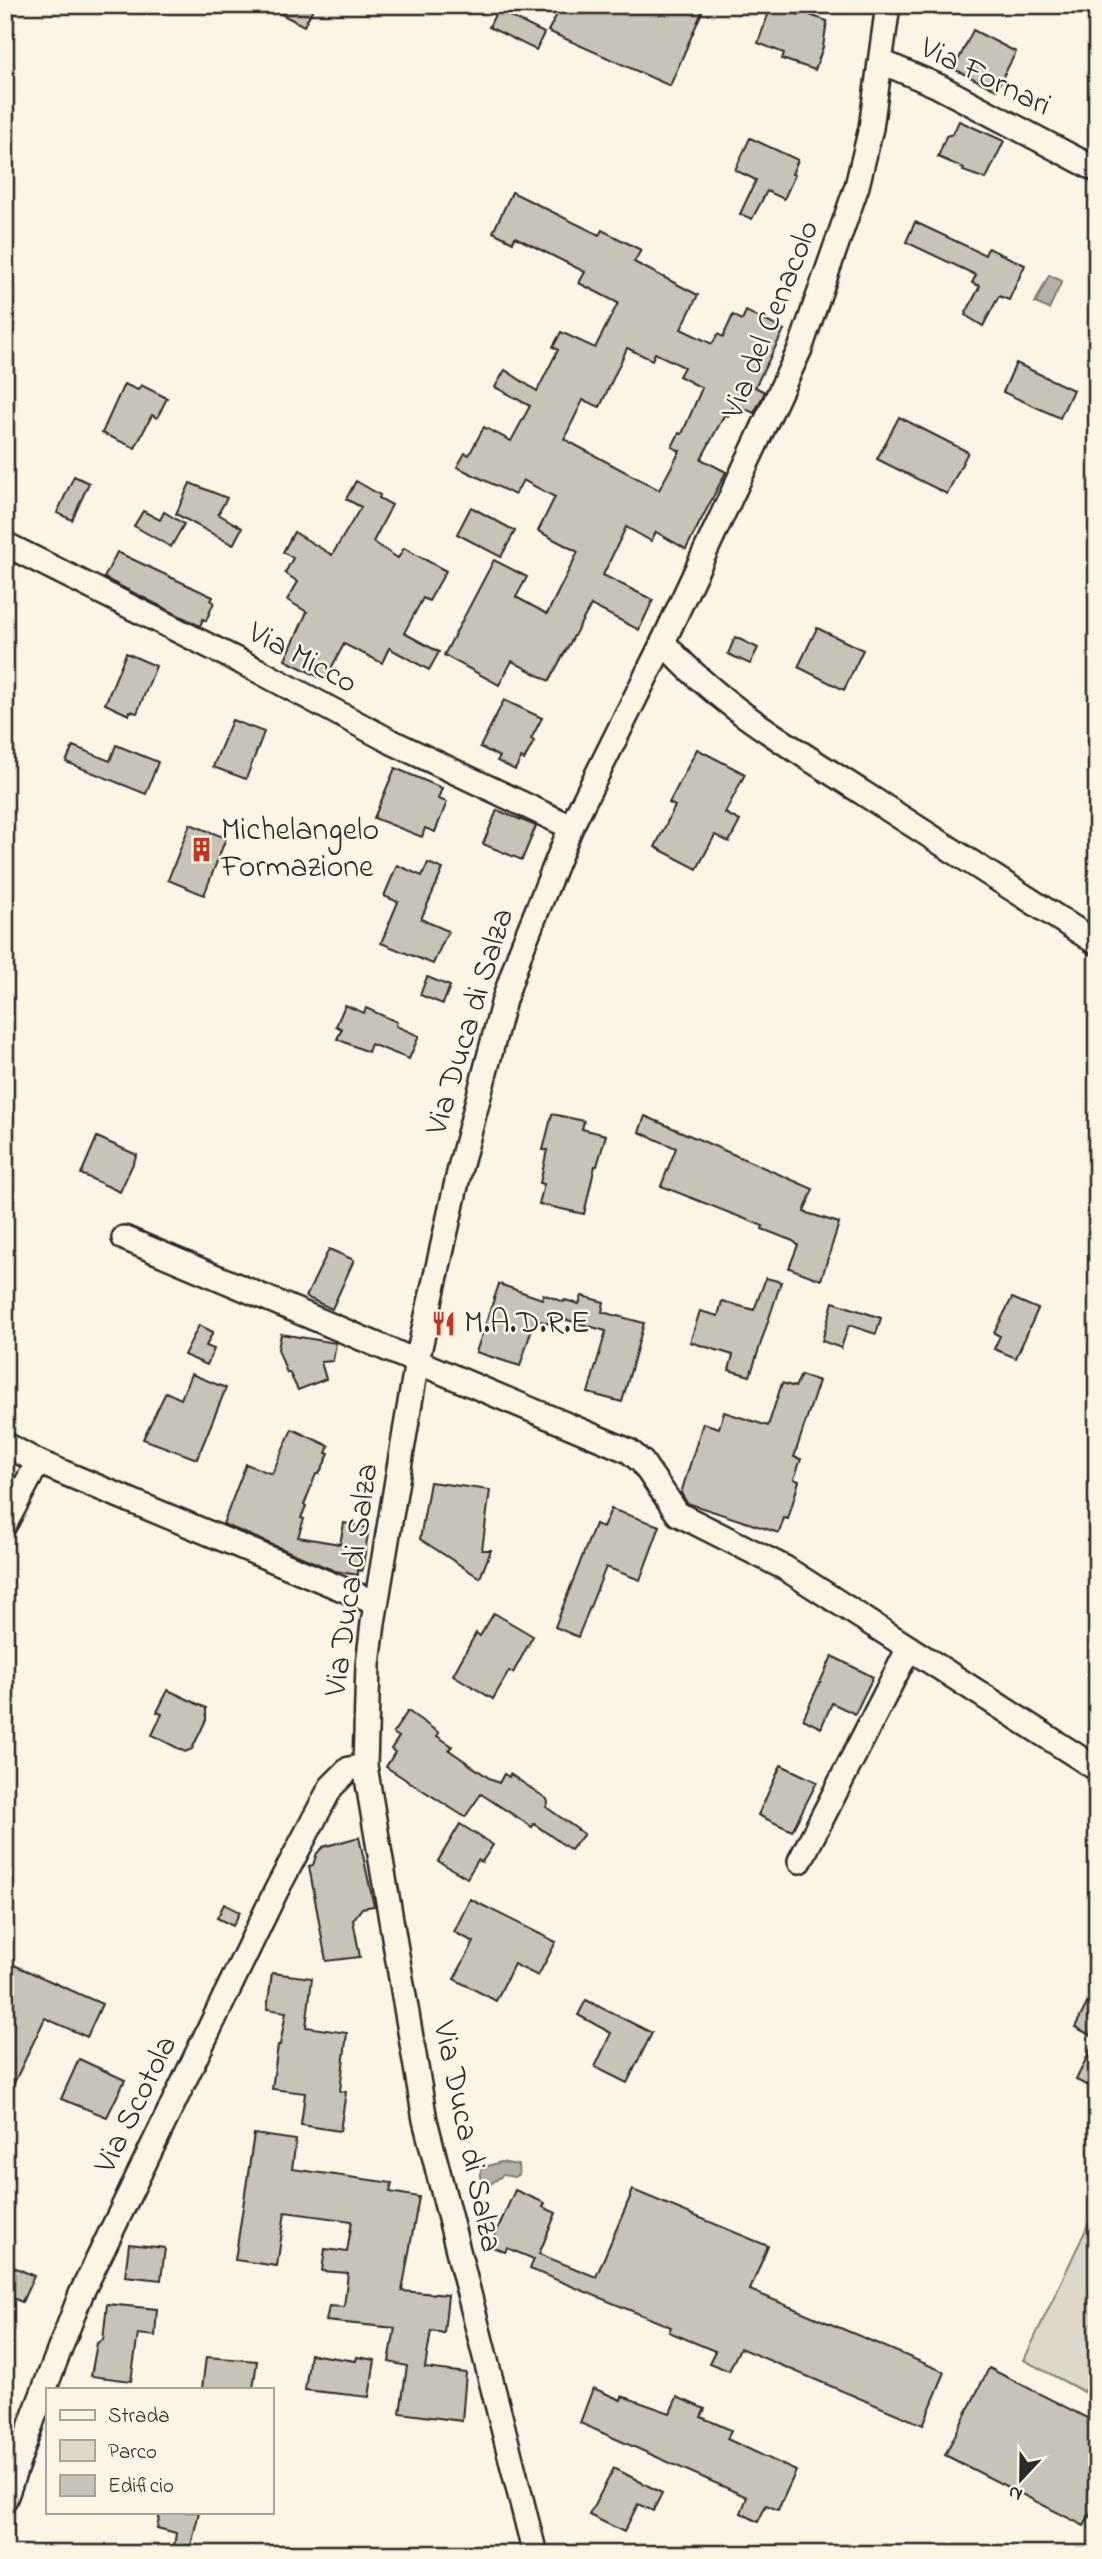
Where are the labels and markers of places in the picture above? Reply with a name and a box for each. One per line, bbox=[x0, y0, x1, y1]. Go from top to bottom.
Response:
place label: Michelangelo Formazione bbox=[220, 808, 379, 892]
building icon: Michelangelo Formazione bbox=[187, 835, 215, 863]
place label: M.A.D.R.E bbox=[464, 1301, 590, 1348]
restaurant icon: M.A.D.R.E bbox=[430, 1310, 458, 1338]

